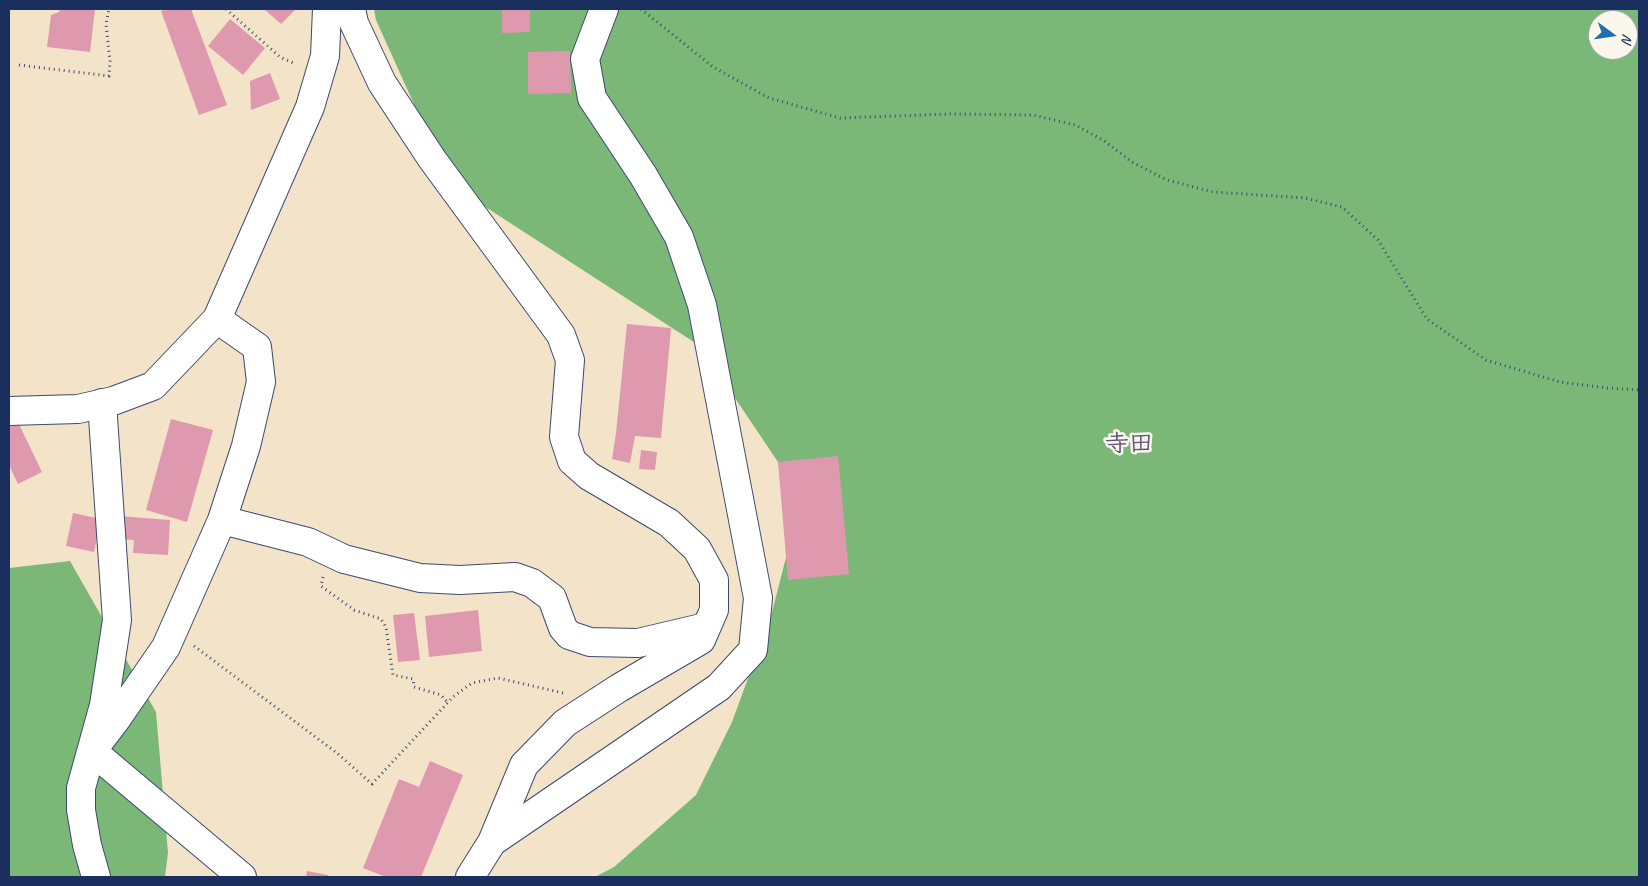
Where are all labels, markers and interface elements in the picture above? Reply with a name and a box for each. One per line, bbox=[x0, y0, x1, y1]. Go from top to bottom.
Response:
north arrow bbox=[1588, 10, 1638, 60]
text: N bbox=[1618, 32, 1636, 45]
district label: 寺田 bbox=[1105, 431, 1153, 459]

